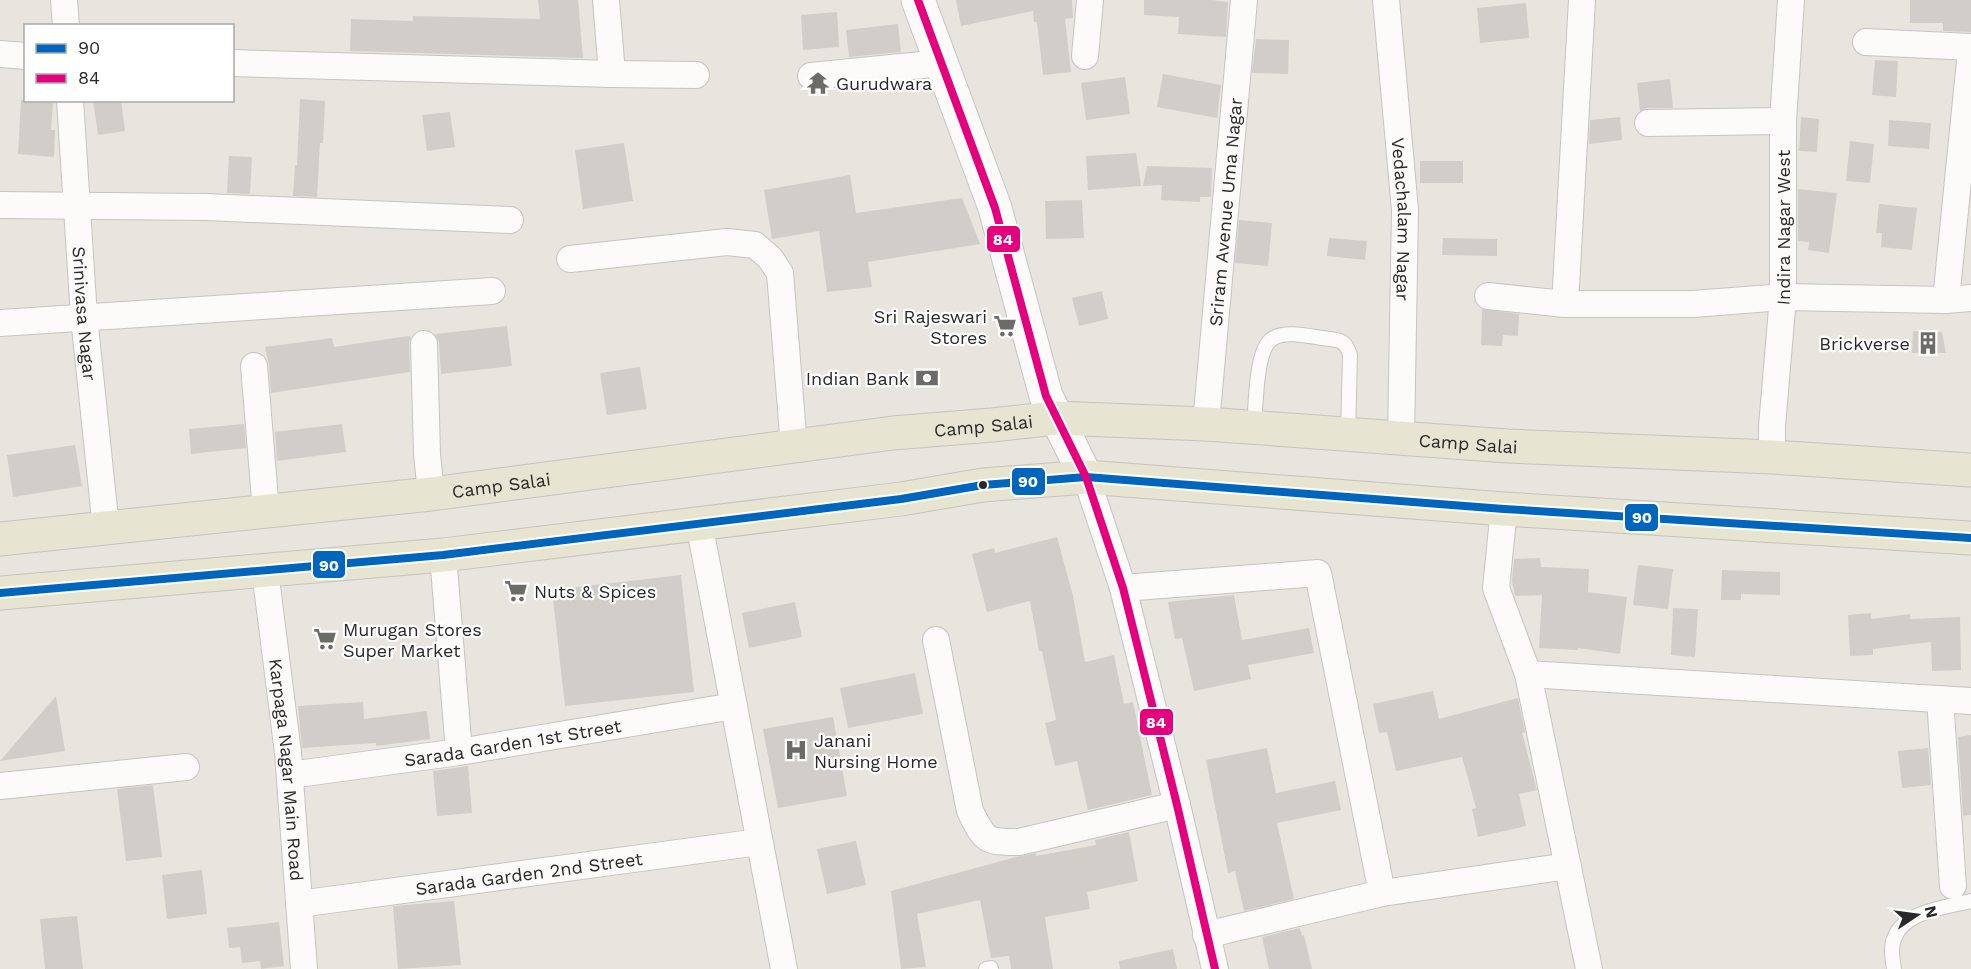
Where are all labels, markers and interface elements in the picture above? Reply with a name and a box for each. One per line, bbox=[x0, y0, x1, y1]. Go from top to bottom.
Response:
legend bbox=[24, 24, 234, 102]
text: 90 bbox=[78, 37, 100, 58]
text: 84 bbox=[78, 67, 100, 88]
temple icon: Gurudwara bbox=[805, 70, 831, 96]
place label: Gurudwara bbox=[836, 73, 932, 94]
street label: Sriram Avenue Uma Nagar bbox=[1204, 97, 1246, 327]
street label: Vedachalam Nagar bbox=[1388, 137, 1416, 301]
street label: Indira Nagar West bbox=[1772, 149, 1794, 306]
line badge: 84 bbox=[986, 225, 1021, 253]
text: 84 bbox=[993, 230, 1013, 249]
street label: Srinivasa Nagar bbox=[69, 246, 101, 382]
place label: Sri Rajeswari Stores bbox=[874, 306, 987, 348]
supermarket icon: Sri Rajeswari Stores bbox=[992, 313, 1018, 339]
building icon: Brickverse bbox=[1915, 330, 1941, 356]
place label: Brickverse bbox=[1819, 333, 1910, 354]
bank icon: Indian Bank bbox=[914, 365, 940, 391]
place label: Indian Bank bbox=[806, 368, 909, 389]
street label: Camp Salai bbox=[933, 410, 1034, 440]
street label: Camp Salai bbox=[1418, 429, 1518, 457]
line badge: 90 bbox=[1011, 467, 1046, 496]
street label: Camp Salai bbox=[450, 468, 552, 502]
text: 90 bbox=[1018, 472, 1038, 491]
unlabelled marker bbox=[977, 479, 989, 491]
line badge: 90 bbox=[1624, 503, 1659, 532]
text: 90 bbox=[1632, 508, 1652, 527]
line badge: 90 bbox=[312, 550, 346, 579]
text: 90 bbox=[319, 556, 339, 575]
supermarket icon: Nuts & Spices bbox=[503, 578, 529, 604]
place label: Nuts & Spices bbox=[534, 581, 656, 602]
place label: Murugan Stores Super Market bbox=[343, 619, 482, 661]
supermarket icon: Murugan Stores Super Market bbox=[312, 626, 338, 652]
street label: Karpaga Nagar Main Road bbox=[266, 657, 308, 882]
line badge: 84 bbox=[1139, 708, 1174, 736]
text: 84 bbox=[1146, 713, 1166, 732]
street label: Sarada Garden 1st Street bbox=[403, 714, 623, 770]
place label: Janani Nursing Home bbox=[814, 730, 938, 772]
hospital icon: Janani Nursing Home bbox=[783, 737, 809, 763]
street label: Sarada Garden 2nd Street bbox=[414, 847, 644, 899]
north arrow bbox=[1887, 885, 1947, 945]
text: N bbox=[1921, 904, 1942, 920]

